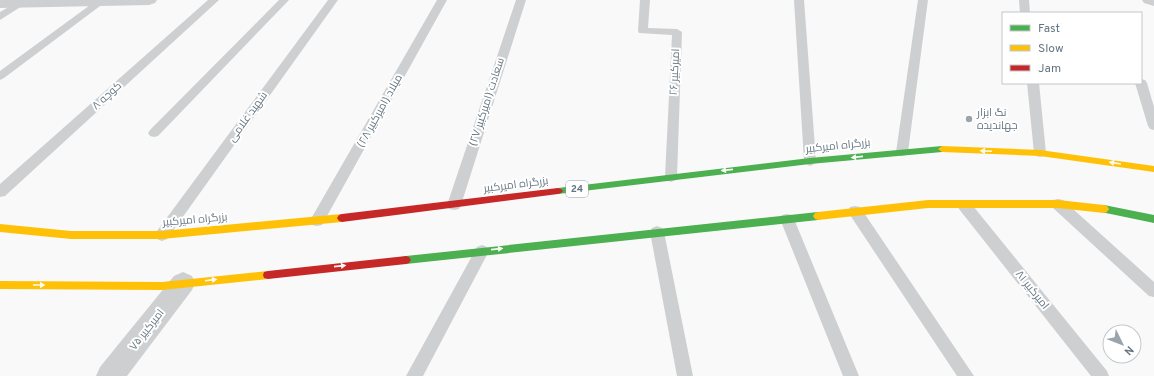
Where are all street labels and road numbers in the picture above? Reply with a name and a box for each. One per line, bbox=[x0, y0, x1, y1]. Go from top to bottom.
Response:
street label: امیرکبیر ۲۶ bbox=[667, 48, 683, 96]
street label: سعادت (امیرکبیر ۲۷) bbox=[466, 56, 508, 148]
street label: میلاد (امیرکبیر ۲۸) bbox=[354, 72, 406, 150]
street label: کوچه ۸ bbox=[89, 79, 125, 113]
street label: شهید غلامی bbox=[225, 89, 271, 145]
street label: بزرگراه امیرکبیر bbox=[804, 136, 871, 156]
street label: بزرگراه امیرکبیر bbox=[482, 174, 549, 196]
road number: 24 bbox=[566, 181, 588, 197]
street label: بزرگراه امیرکبیر bbox=[161, 210, 228, 230]
street label: امیرکبیر ۸۱ bbox=[1012, 268, 1052, 312]
street label: امیرکبیر ۷۵ bbox=[127, 307, 167, 353]

